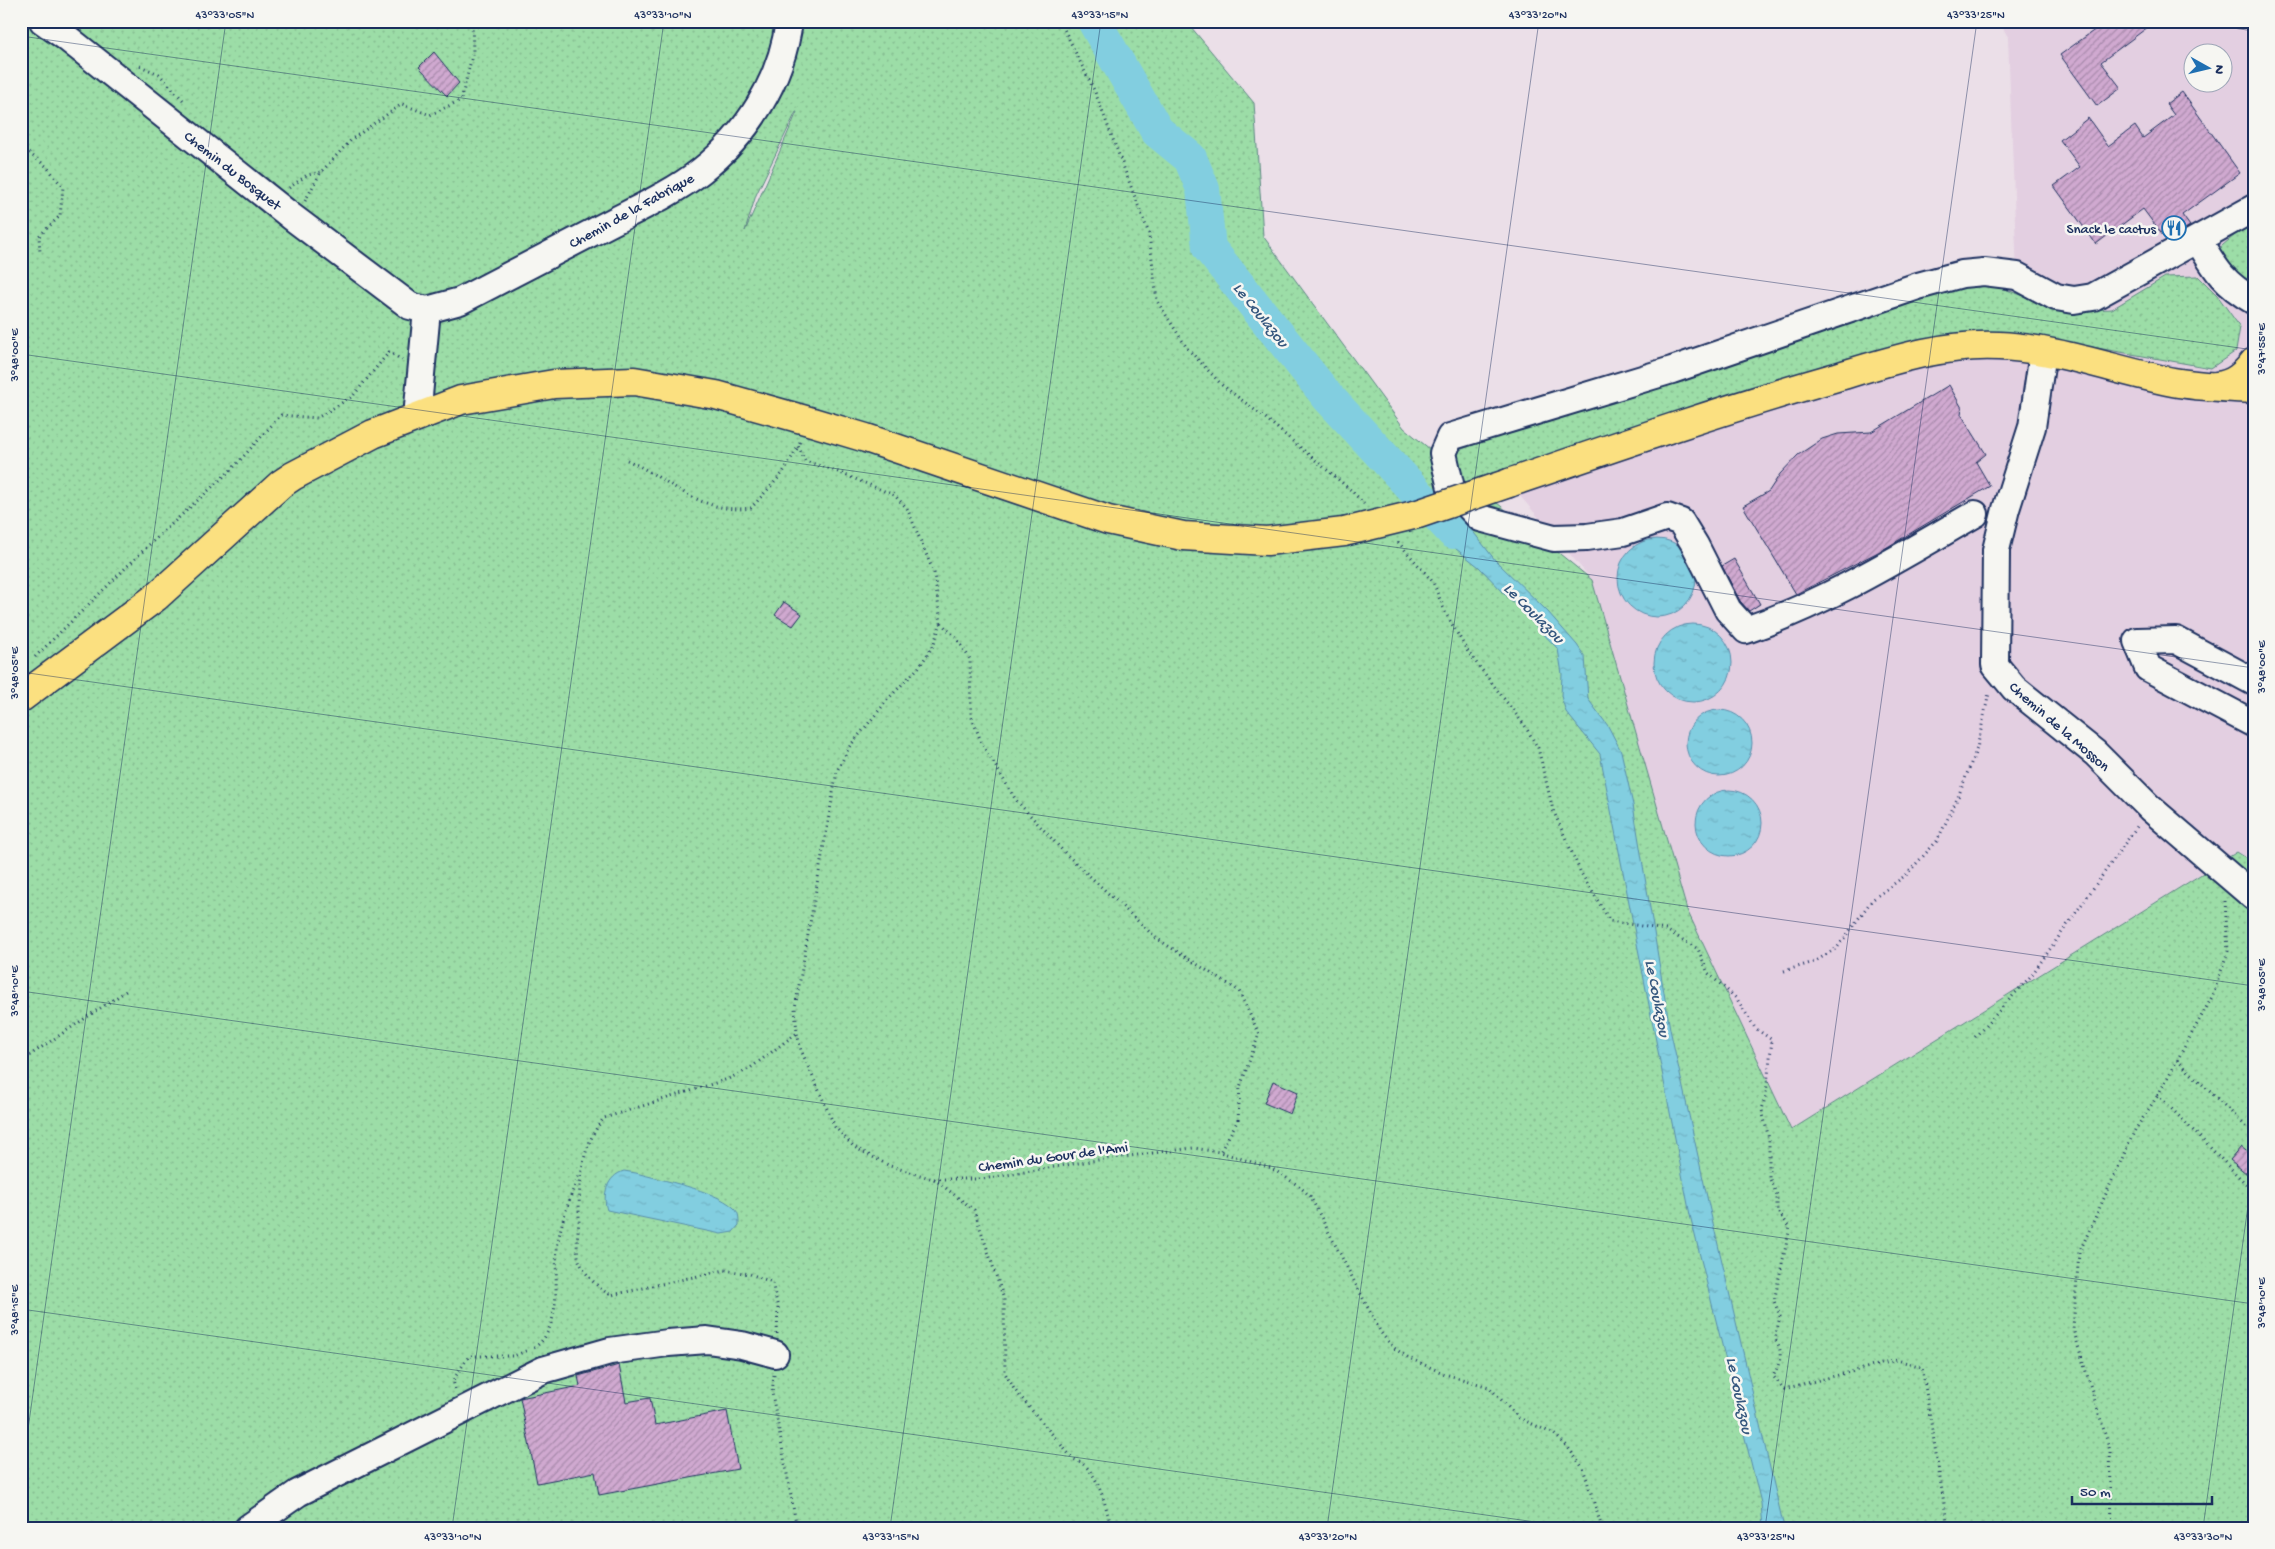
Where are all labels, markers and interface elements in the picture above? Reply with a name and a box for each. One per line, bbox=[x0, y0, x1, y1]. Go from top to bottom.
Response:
text: 43°33'05"N bbox=[196, 9, 255, 23]
text: 43°33'10"N bbox=[634, 9, 692, 23]
text: 43°33'15"N bbox=[1072, 9, 1129, 23]
text: 43°33'20"N bbox=[1509, 9, 1567, 23]
text: 43°33'25"N bbox=[1947, 9, 2005, 23]
north arrow bbox=[2182, 42, 2232, 92]
text: N bbox=[2209, 64, 2227, 75]
street label: Chemin du Bosquet bbox=[179, 128, 286, 216]
street label: Chemin de la Fabrique bbox=[566, 170, 698, 254]
restaurant icon: Snack le cactus bbox=[2161, 215, 2187, 241]
place label: Snack le cactus bbox=[2066, 221, 2156, 239]
water label: Le Coulazou bbox=[1227, 280, 1292, 354]
text: 3°47'55"E bbox=[2256, 323, 2270, 376]
text: 3°48'00"E bbox=[9, 328, 23, 383]
water label: Le Coulazou bbox=[1498, 580, 1568, 650]
text: 3°48'00"E bbox=[2256, 640, 2270, 695]
text: 3°48'05"E bbox=[9, 646, 23, 700]
street label: Chemin de la Mosson bbox=[2005, 679, 2113, 776]
text: 3°48'05"E bbox=[2256, 958, 2270, 1012]
water label: Le Coulazou bbox=[1639, 959, 1673, 1040]
text: 3°48'10"E bbox=[9, 965, 23, 1018]
street label: Chemin du Gour de l'Ami bbox=[977, 1139, 1129, 1177]
text: 3°48'10"E bbox=[2256, 1277, 2270, 1330]
text: 3°48'15"E bbox=[9, 1284, 23, 1336]
water label: Le Coulazou bbox=[1720, 1356, 1755, 1437]
scale bar bbox=[2072, 1474, 2212, 1506]
text: 50 m bbox=[2080, 1484, 2111, 1502]
text: 43°33'10"N bbox=[424, 1531, 482, 1545]
text: 43°33'15"N bbox=[863, 1531, 920, 1545]
text: 43°33'20"N bbox=[1299, 1531, 1357, 1545]
text: 43°33'25"N bbox=[1737, 1531, 1795, 1545]
text: 43°33'30"N bbox=[2174, 1531, 2233, 1545]

